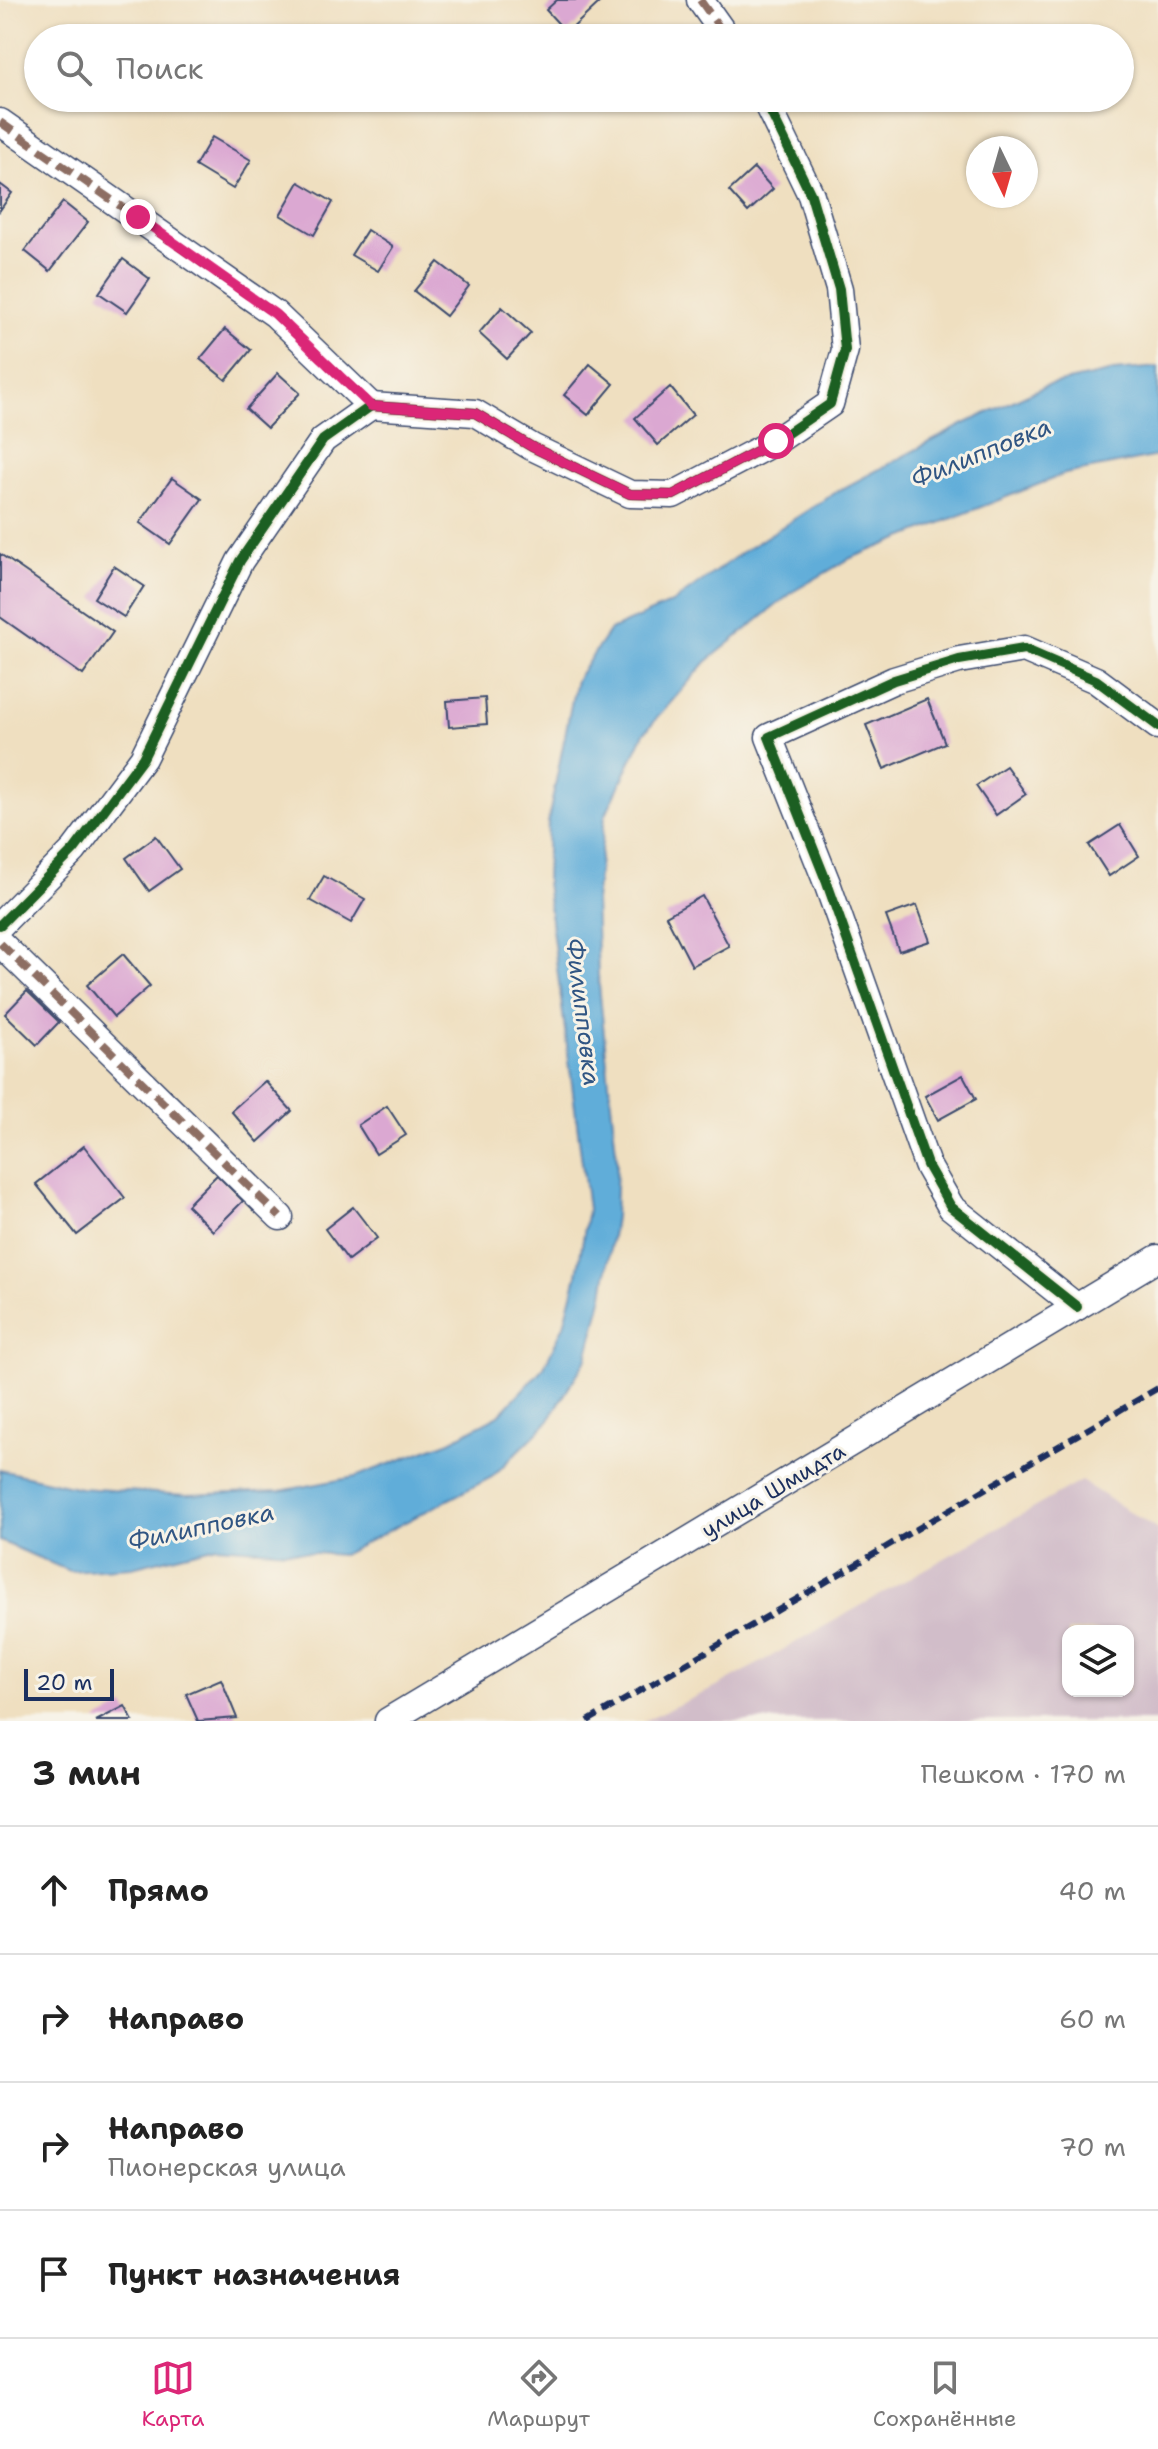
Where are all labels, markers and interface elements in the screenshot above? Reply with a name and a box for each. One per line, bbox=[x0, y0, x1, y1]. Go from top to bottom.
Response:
search box bbox=[24, 24, 1134, 112]
icon: search bbox=[52, 46, 96, 90]
text: Поиск bbox=[116, 48, 204, 89]
north arrow bbox=[966, 136, 1038, 208]
route end bbox=[120, 199, 156, 235]
water label: Филипповка bbox=[906, 410, 1056, 496]
route start bbox=[758, 423, 794, 459]
water label: Филипповка bbox=[558, 936, 608, 1088]
street label: улица Шмидта bbox=[696, 1436, 851, 1545]
water label: Филипповка bbox=[125, 1496, 277, 1558]
map controls bbox=[1062, 1625, 1134, 1697]
button: layers bbox=[1062, 1625, 1134, 1697]
scale bar bbox=[24, 1665, 114, 1701]
text: 20 m bbox=[36, 1668, 93, 1697]
text: 3 мин bbox=[32, 1750, 141, 1796]
text: Пешком · 170 m bbox=[921, 1756, 1126, 1791]
icon: ahead bbox=[32, 1868, 76, 1912]
text: Прямо bbox=[108, 1870, 209, 1911]
text: 40 m bbox=[1059, 1873, 1126, 1908]
icon: right bbox=[32, 1996, 76, 2040]
text: Направо bbox=[108, 1998, 244, 2039]
text: 60 m bbox=[1059, 2001, 1126, 2036]
text: Направо bbox=[108, 2108, 244, 2149]
icon: right bbox=[32, 2124, 76, 2168]
text: 70 m bbox=[1059, 2129, 1126, 2164]
text: Пионерская улица bbox=[108, 2149, 346, 2184]
icon: arrive bbox=[32, 2252, 76, 2296]
text: Пункт назначения bbox=[108, 2254, 400, 2295]
tab: Карта bbox=[141, 2356, 204, 2433]
tab: Маршрут bbox=[487, 2356, 590, 2433]
tab: Сохранённые bbox=[873, 2356, 1017, 2433]

